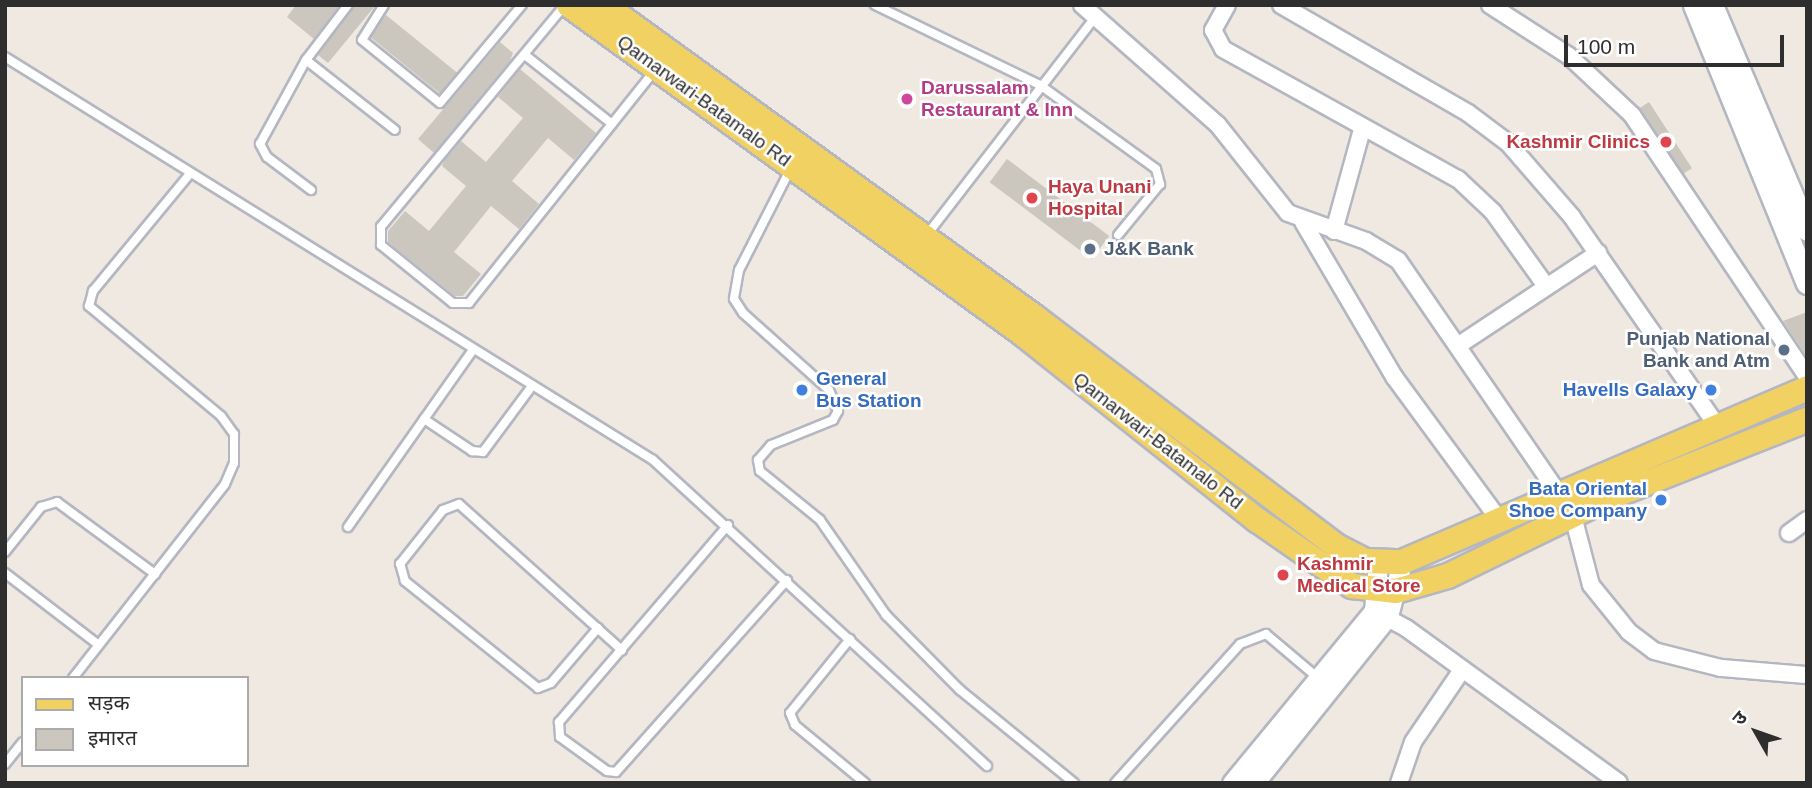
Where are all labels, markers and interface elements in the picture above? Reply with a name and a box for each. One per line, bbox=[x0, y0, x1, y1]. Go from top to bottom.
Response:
scale bar bbox=[1567, 21, 1787, 65]
street label: Qamarwari-Batamalo Rd bbox=[613, 30, 795, 172]
text: 100 m bbox=[1577, 35, 1635, 58]
place label: Darussalam Restaurant & Inn bbox=[921, 77, 1073, 121]
marker: Darussalam Restaurant & Inn bbox=[899, 91, 915, 107]
place label: Kashmir Clinics bbox=[1506, 131, 1650, 153]
marker: Kashmir Clinics bbox=[1656, 132, 1676, 152]
place label: Haya Unani Hospital bbox=[1048, 176, 1151, 220]
marker: Haya Unani Hospital bbox=[1022, 188, 1042, 208]
place label: J&K Bank bbox=[1104, 238, 1194, 260]
marker: J&K Bank bbox=[1082, 241, 1098, 257]
place label: Punjab National Bank and Atm bbox=[1626, 328, 1770, 372]
marker: Punjab National Bank and Atm bbox=[1776, 342, 1792, 358]
place label: General Bus Station bbox=[816, 368, 922, 412]
street label: Qamarwari-Batamalo Rd bbox=[1069, 368, 1247, 514]
place label: Havells Galaxy bbox=[1563, 379, 1697, 401]
marker: General Bus Station bbox=[794, 382, 810, 398]
marker: Havells Galaxy bbox=[1703, 382, 1719, 398]
place label: Bata Oriental Shoe Company bbox=[1509, 478, 1647, 522]
marker: Bata Oriental Shoe Company bbox=[1653, 492, 1669, 508]
place label: Kashmir Medical Store bbox=[1297, 553, 1421, 597]
marker: Kashmir Medical Store bbox=[1275, 567, 1291, 583]
legend bbox=[21, 676, 248, 767]
text: सड़क bbox=[88, 691, 130, 714]
north arrow bbox=[1721, 697, 1791, 767]
text: उ bbox=[1728, 707, 1751, 729]
text: इमारत bbox=[88, 726, 137, 749]

